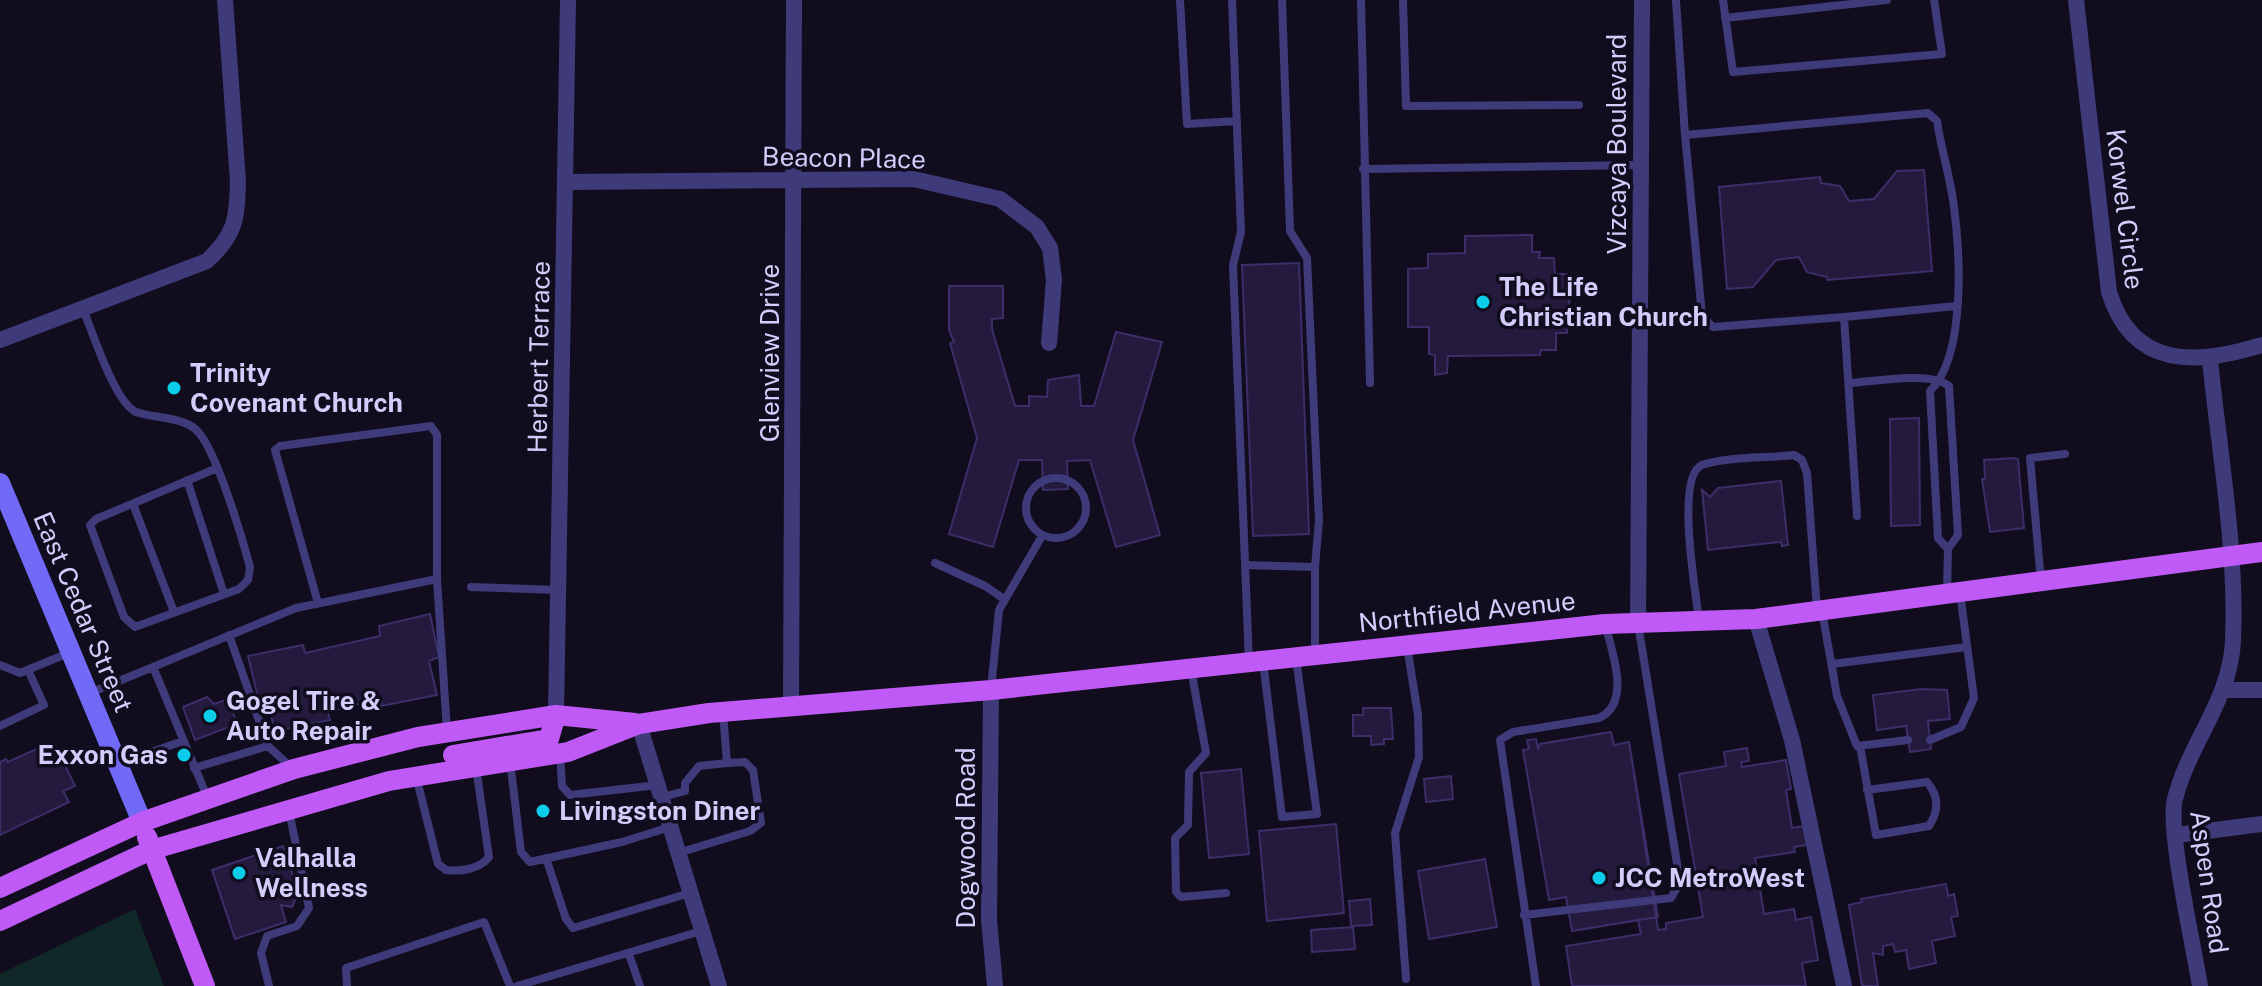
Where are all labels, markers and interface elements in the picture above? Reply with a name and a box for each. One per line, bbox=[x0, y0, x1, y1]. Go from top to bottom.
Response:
street label: Vizcaya Boulevard bbox=[1601, 34, 1632, 254]
street label: Korwel Circle bbox=[2100, 127, 2151, 291]
street label: Beacon Place bbox=[762, 141, 926, 174]
street label: Herbert Terrace bbox=[521, 261, 556, 453]
street label: Glenview Drive bbox=[754, 264, 785, 442]
place label: The Life Christian Church bbox=[1499, 271, 1708, 332]
marker: The Life Christian Church bbox=[1474, 293, 1492, 311]
place label: Trinity Covenant Church bbox=[190, 357, 403, 418]
marker: Trinity Covenant Church bbox=[165, 379, 183, 397]
street label: East Cedar Street bbox=[27, 507, 140, 717]
street label: Northfield Avenue bbox=[1357, 585, 1577, 638]
place label: Gogel Tire & Auto Repair bbox=[226, 685, 381, 746]
marker: Gogel Tire & Auto Repair bbox=[201, 707, 219, 725]
place label: Exxon Gas bbox=[38, 739, 168, 770]
marker: Exxon Gas bbox=[175, 746, 193, 764]
street label: Dogwood Road bbox=[950, 747, 981, 929]
place label: Livingston Diner bbox=[559, 795, 760, 826]
marker: Livingston Diner bbox=[534, 802, 552, 820]
street label: Aspen Road bbox=[2184, 808, 2235, 956]
place label: Valhalla Wellness bbox=[255, 842, 368, 903]
place label: JCC MetroWest bbox=[1615, 862, 1805, 893]
marker: Valhalla Wellness bbox=[230, 864, 248, 882]
marker: JCC MetroWest bbox=[1590, 869, 1608, 887]

